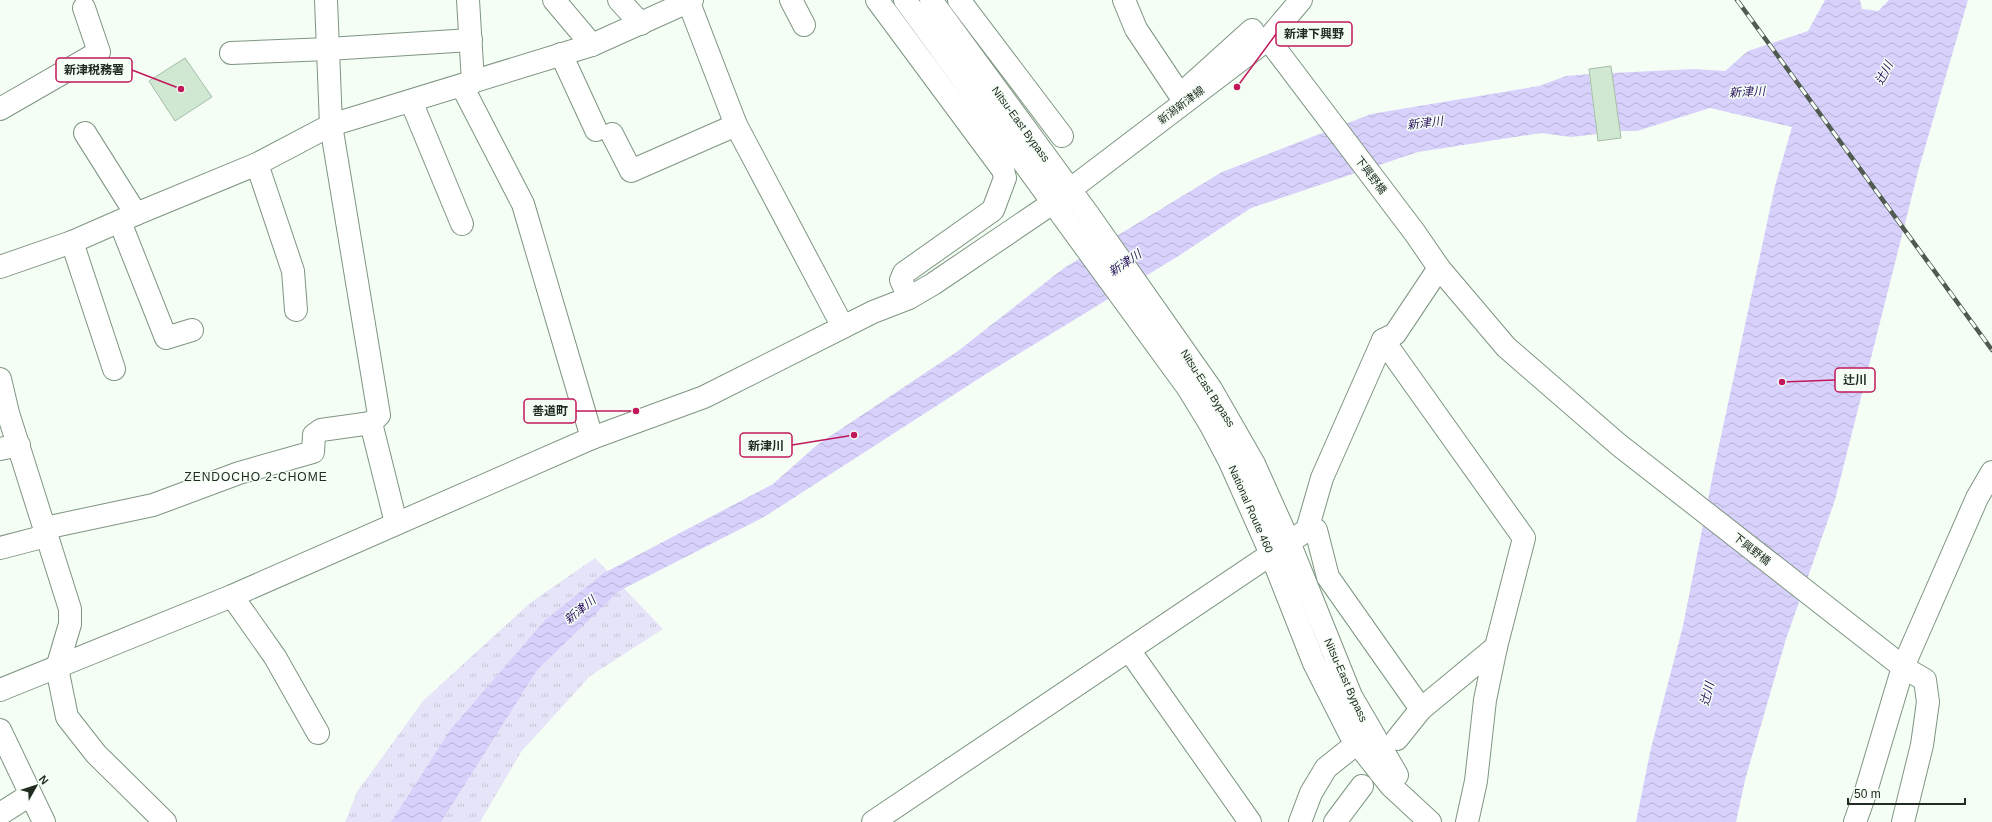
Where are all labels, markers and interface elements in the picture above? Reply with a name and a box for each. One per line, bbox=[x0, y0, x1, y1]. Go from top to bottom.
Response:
callout: 新津下興野 bbox=[1276, 22, 1352, 46]
text: 新津下興野 bbox=[1284, 27, 1344, 41]
water label: 辻川 bbox=[1872, 57, 1897, 87]
callout: 新津税務署 bbox=[56, 58, 132, 82]
text: 新津税務署 bbox=[64, 63, 124, 77]
street label: Nitsu-East Bypass bbox=[990, 84, 1053, 164]
street label: 新潟新津線 bbox=[1155, 84, 1207, 126]
water label: 新津川 bbox=[1729, 84, 1767, 100]
water label: 新津川 bbox=[1406, 114, 1446, 132]
street label: 下興野橋 bbox=[1353, 154, 1389, 196]
water label: 新津川 bbox=[1106, 246, 1145, 279]
street label: Nitsu-East Bypass bbox=[1178, 347, 1238, 429]
callout: 辻川 bbox=[1835, 368, 1875, 392]
text: 辻川 bbox=[1843, 373, 1867, 387]
callout: 善道町 bbox=[524, 399, 576, 423]
text: 善道町 bbox=[532, 404, 568, 418]
callout: 新津川 bbox=[740, 433, 792, 457]
text: 新津川 bbox=[748, 439, 784, 453]
street label: National Route 460 bbox=[1226, 464, 1276, 554]
district label: ZENDOCHO 2-CHOME bbox=[184, 470, 328, 484]
street label: 下興野橋 bbox=[1731, 531, 1773, 567]
water label: 新津川 bbox=[562, 592, 600, 627]
street label: Nitsu-East Bypass bbox=[1322, 637, 1370, 724]
water label: 辻川 bbox=[1697, 679, 1717, 707]
north arrow bbox=[16, 766, 56, 806]
text: N bbox=[37, 773, 51, 787]
scale bar bbox=[1848, 780, 1965, 806]
text: 50 m bbox=[1854, 787, 1881, 801]

